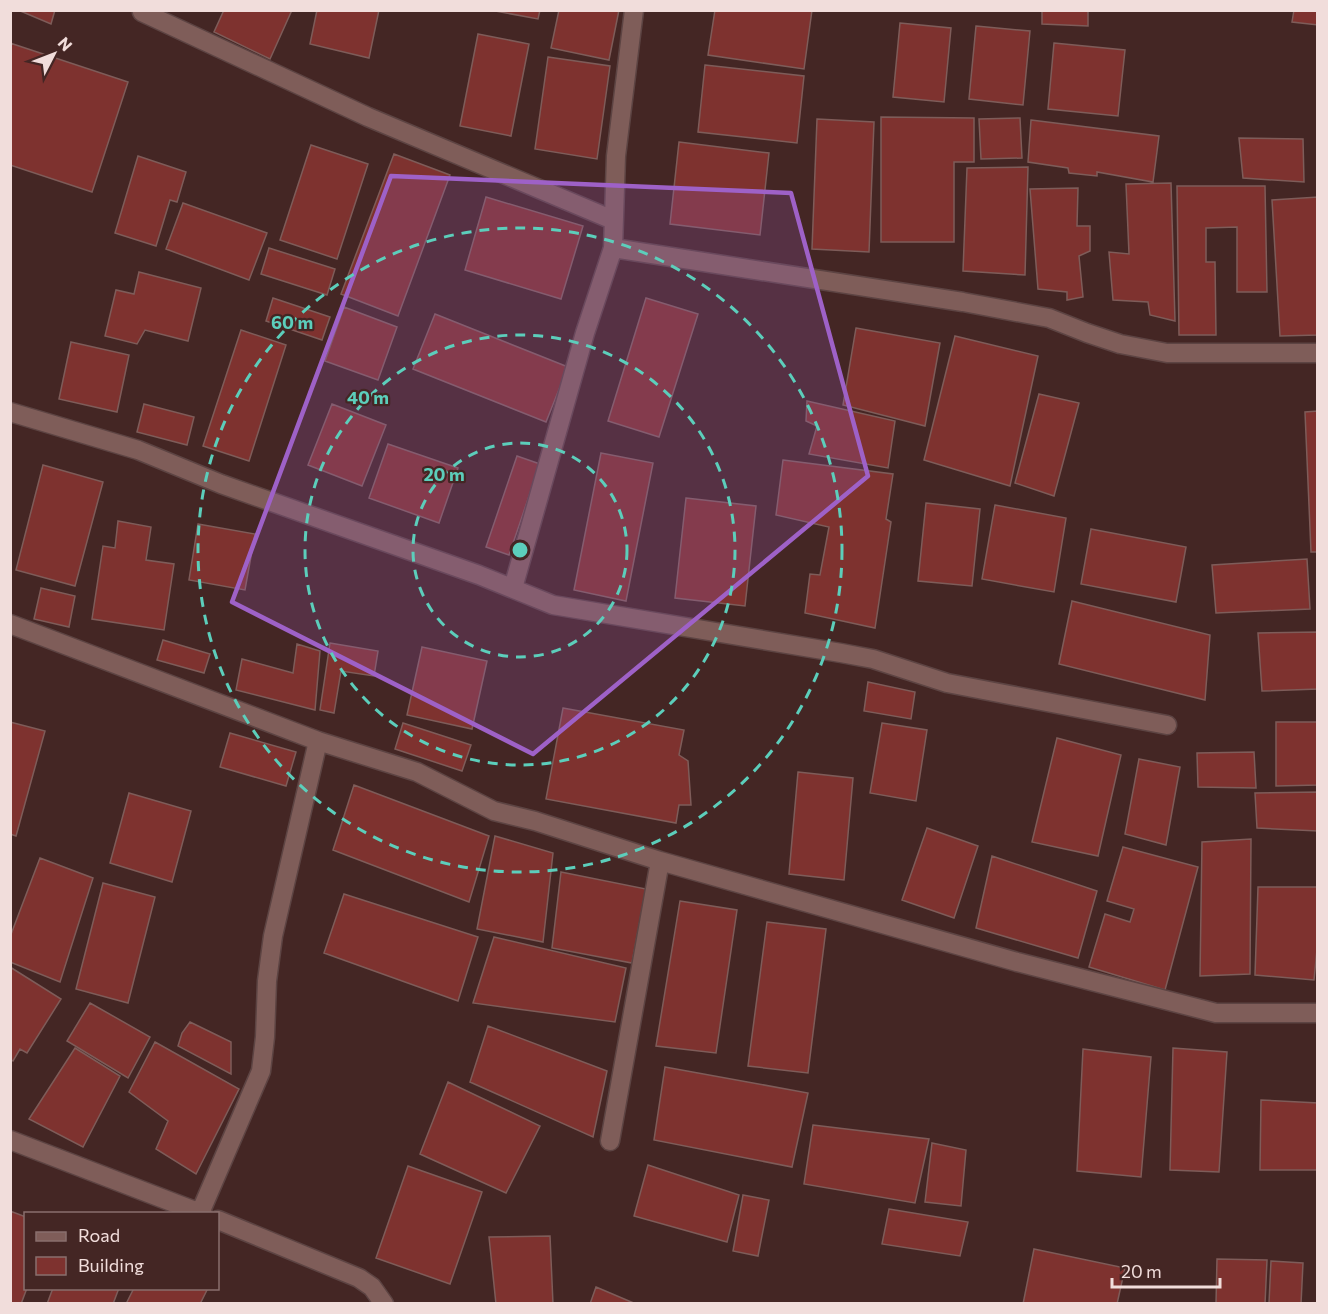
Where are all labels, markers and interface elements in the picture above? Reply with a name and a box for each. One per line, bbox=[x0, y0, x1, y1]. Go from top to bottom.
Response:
north arrow bbox=[24, 24, 84, 84]
text: N bbox=[54, 33, 77, 54]
text: 60 m bbox=[271, 311, 313, 333]
text: 40 m bbox=[347, 386, 389, 408]
text: 20 m bbox=[423, 463, 465, 485]
centre of rings bbox=[510, 540, 530, 560]
legend bbox=[24, 1212, 219, 1290]
text: Road bbox=[78, 1224, 120, 1246]
scale bar bbox=[1112, 1251, 1220, 1289]
text: Building bbox=[78, 1254, 144, 1276]
text: 20 m bbox=[1121, 1260, 1162, 1282]

